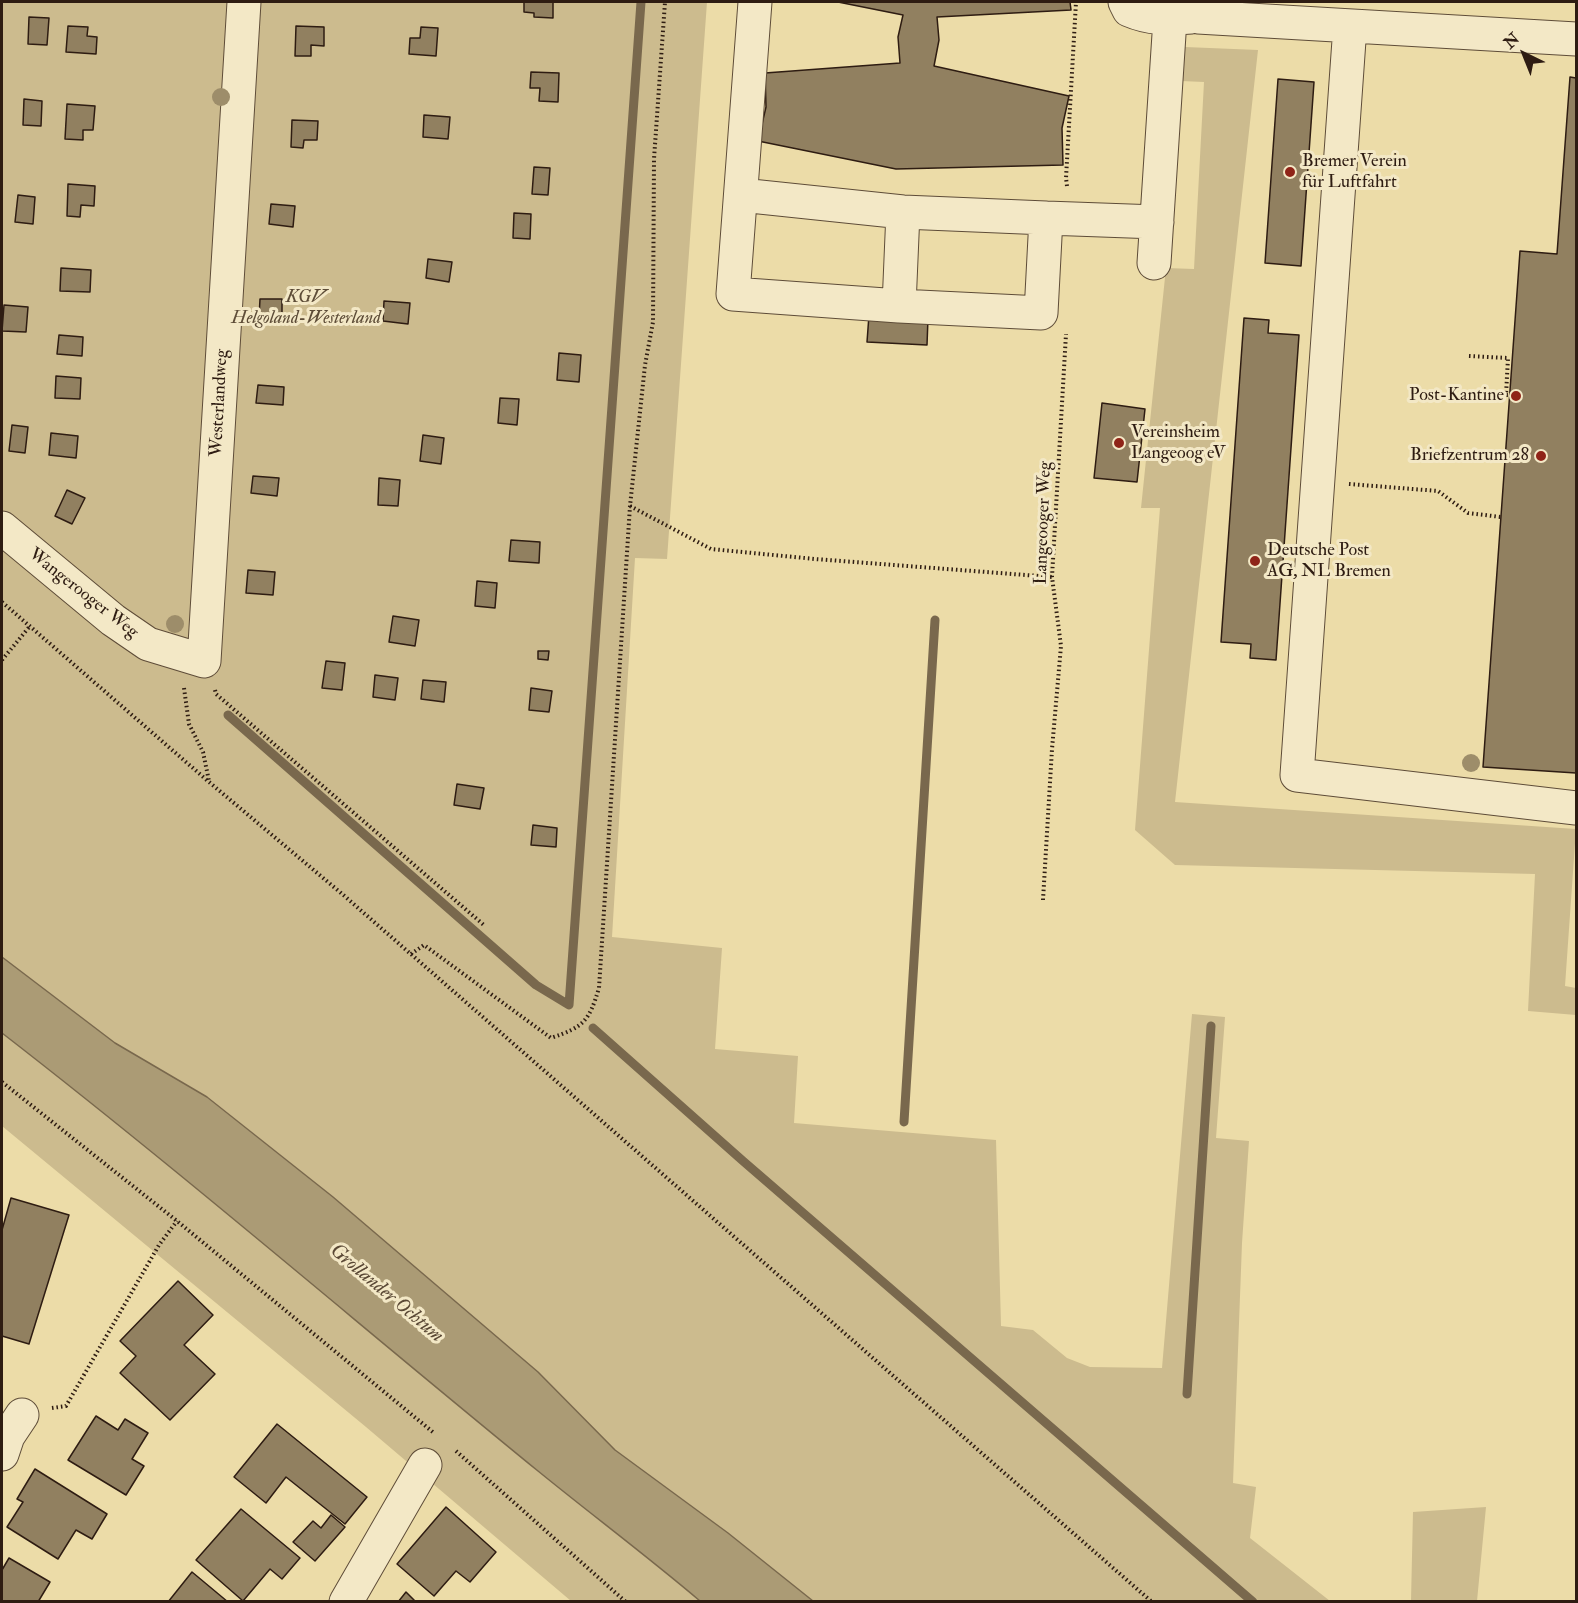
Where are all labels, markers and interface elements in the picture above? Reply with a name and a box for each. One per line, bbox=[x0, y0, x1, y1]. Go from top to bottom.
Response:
north arrow bbox=[1494, 24, 1554, 84]
text: N bbox=[1500, 29, 1524, 53]
place label: Bremer Verein für Luftfahrt bbox=[1302, 151, 1407, 194]
marker: Bremer Verein für Luftfahrt bbox=[1283, 165, 1297, 179]
park label: KGV Helgoland-Westerland bbox=[231, 287, 381, 330]
street label: Westerlandweg bbox=[206, 349, 234, 457]
place label: Post-Kantine bbox=[1409, 385, 1504, 407]
marker: Post-Kantine bbox=[1509, 389, 1523, 403]
place label: Vereinsheim Langeoog eV bbox=[1131, 422, 1225, 464]
marker: Vereinsheim Langeoog eV bbox=[1112, 436, 1126, 450]
place label: Briefzentrum 28 bbox=[1410, 445, 1529, 467]
marker: Briefzentrum 28 bbox=[1534, 449, 1548, 463]
street label: Langeooger Weg bbox=[1031, 461, 1057, 585]
place label: Deutsche Post AG, NL Bremen bbox=[1267, 540, 1391, 582]
street label: Wangerooger Weg bbox=[24, 544, 142, 644]
marker: Deutsche Post AG, NL Bremen bbox=[1248, 554, 1262, 568]
water label: Grollander Ochtum bbox=[324, 1239, 448, 1349]

